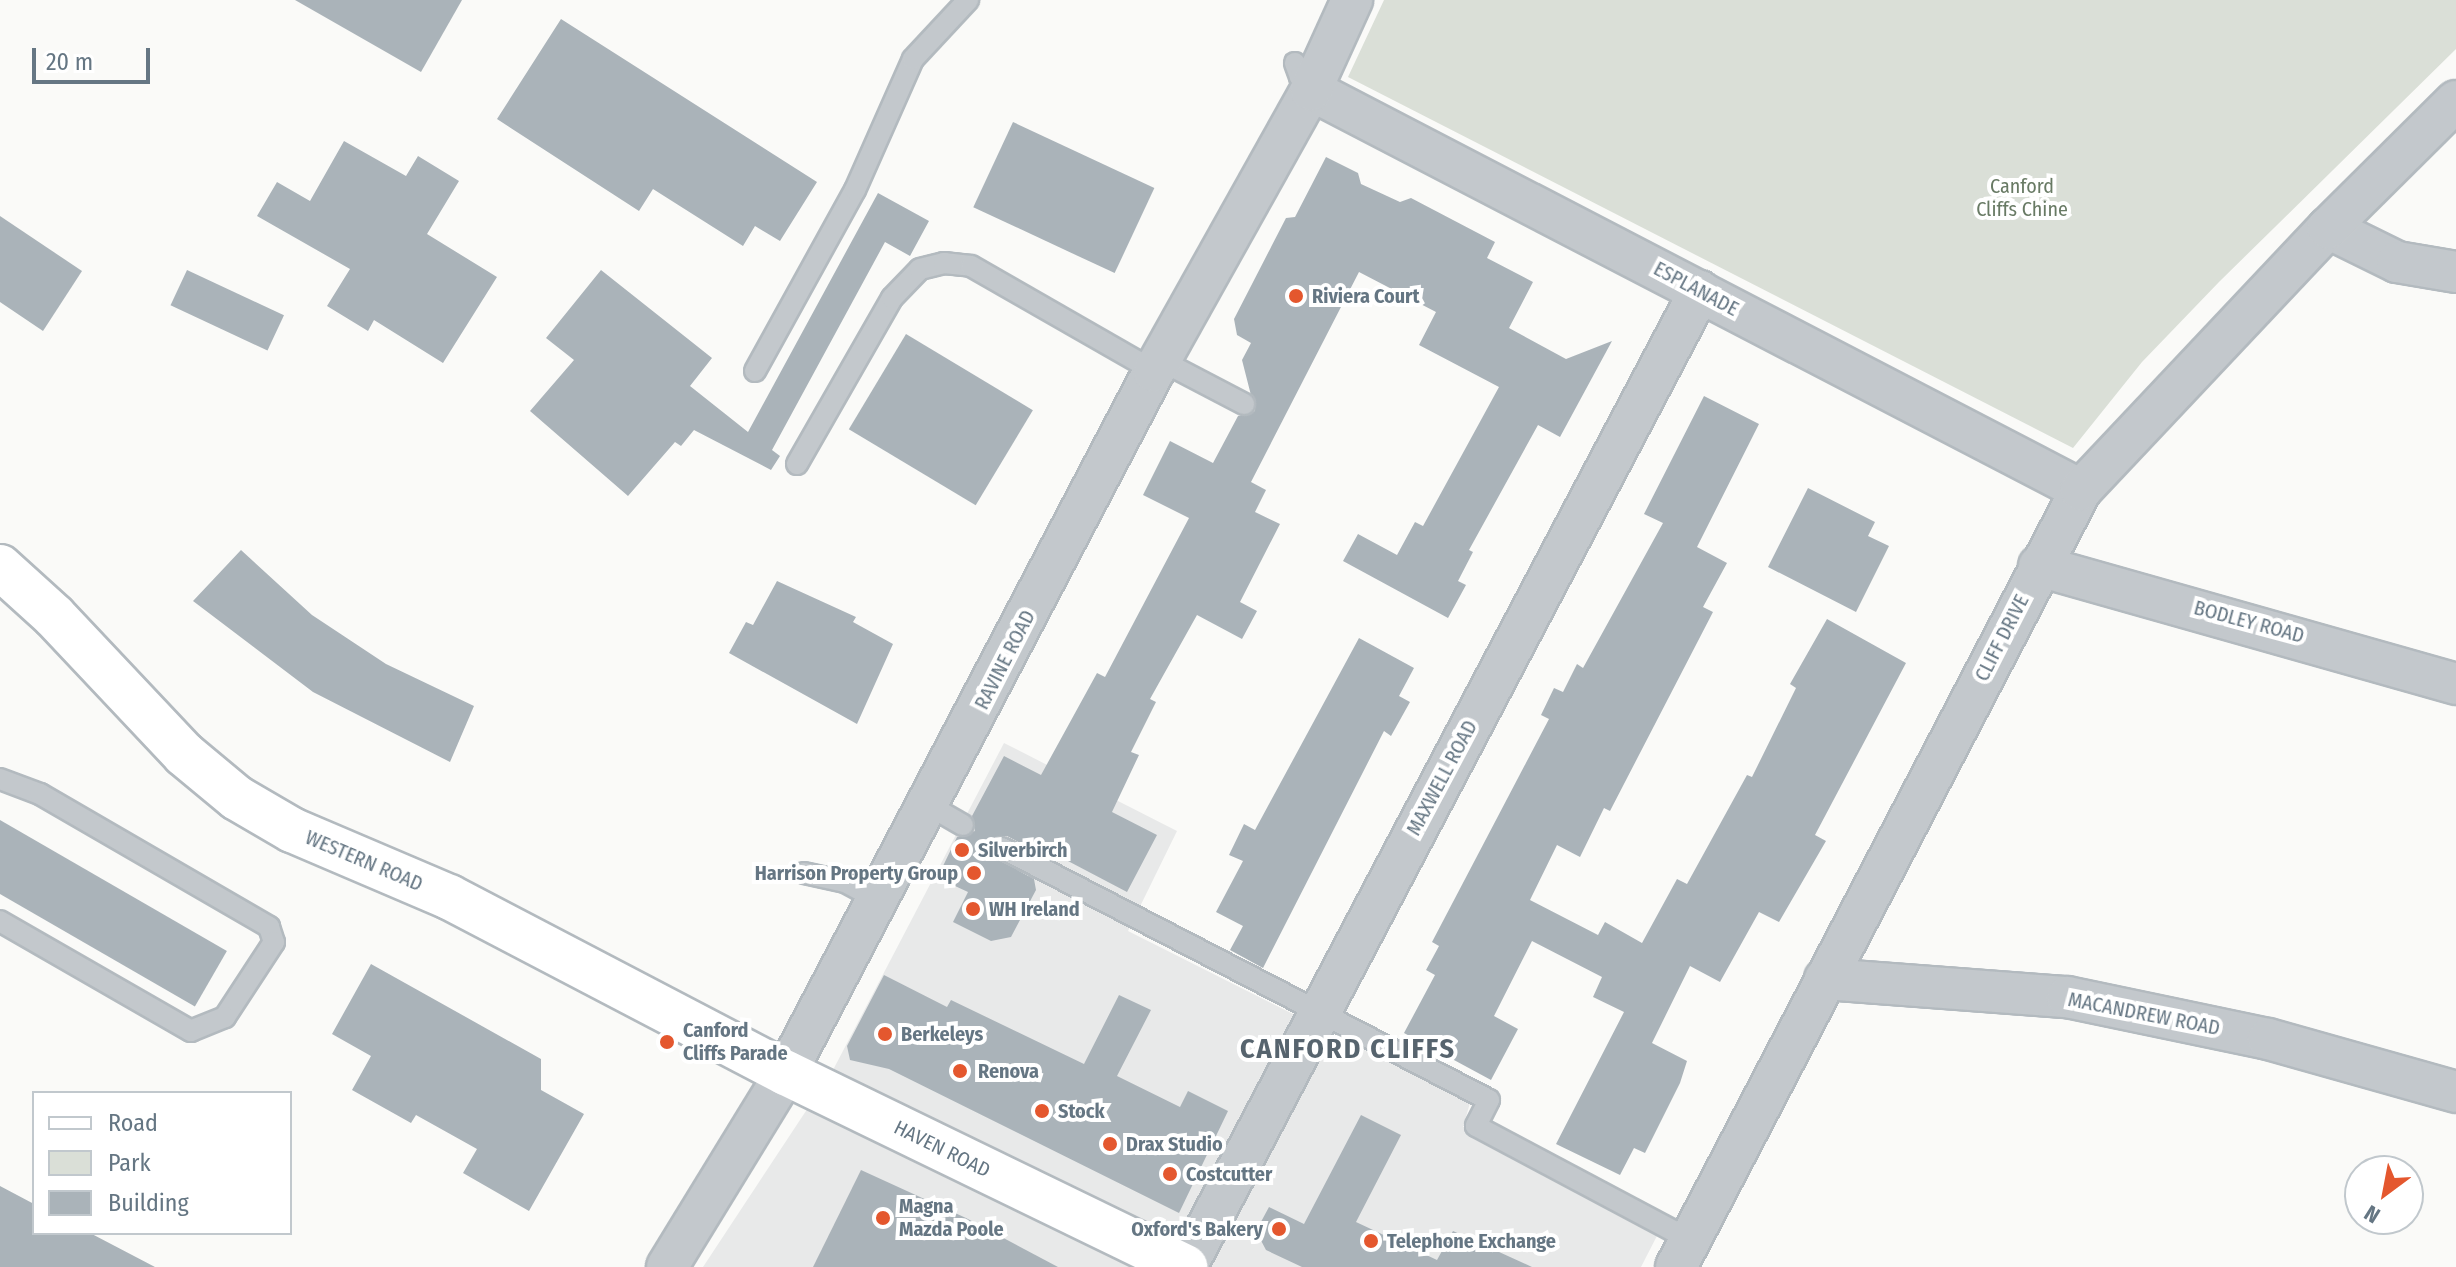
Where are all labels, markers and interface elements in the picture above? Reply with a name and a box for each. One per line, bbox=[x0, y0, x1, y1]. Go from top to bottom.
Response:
scale bar bbox=[36, 32, 154, 82]
text: 20 m bbox=[46, 48, 93, 76]
park label: Canford Cliffs Chine bbox=[1976, 175, 2068, 222]
street label: ESPLANADE bbox=[1649, 257, 1743, 321]
place label: Riviera Court bbox=[1312, 284, 1419, 308]
marker: Riviera Court bbox=[1287, 287, 1305, 305]
street label: CLIFF DRIVE bbox=[1970, 591, 2034, 685]
street label: BODLEY ROAD bbox=[2191, 596, 2307, 648]
street label: RAVINE ROAD bbox=[970, 606, 1040, 714]
street label: MAXWELL ROAD bbox=[1402, 717, 1482, 839]
street label: WESTERN ROAD bbox=[302, 825, 426, 897]
place label: Silverbirch bbox=[978, 838, 1068, 862]
marker: Silverbirch bbox=[953, 841, 971, 859]
place label: Harrison Property Group bbox=[755, 861, 958, 885]
marker: Harrison Property Group bbox=[965, 864, 983, 882]
place label: WH Ireland bbox=[989, 897, 1080, 921]
marker: WH Ireland bbox=[964, 900, 982, 918]
street label: MACANDREW ROAD bbox=[2066, 988, 2222, 1040]
place label: Canford Cliffs Parade bbox=[683, 1018, 788, 1065]
place label: Berkeleys bbox=[901, 1022, 983, 1046]
marker: Berkeleys bbox=[876, 1025, 894, 1043]
district label: CANFORD CLIFFS bbox=[1240, 1032, 1456, 1066]
marker: Canford Cliffs Parade bbox=[658, 1033, 676, 1051]
place label: Renova bbox=[978, 1059, 1039, 1083]
marker: Renova bbox=[949, 1060, 971, 1082]
legend bbox=[32, 1091, 292, 1235]
place label: Stock bbox=[1058, 1099, 1105, 1123]
marker: Stock bbox=[1033, 1102, 1051, 1120]
text: Road bbox=[108, 1109, 158, 1137]
street label: HAVEN ROAD bbox=[890, 1115, 994, 1183]
place label: Drax Studio bbox=[1126, 1132, 1223, 1156]
marker: Drax Studio bbox=[1101, 1135, 1119, 1153]
text: Park bbox=[108, 1149, 151, 1177]
north arrow bbox=[2344, 1155, 2424, 1235]
place label: Costcutter bbox=[1186, 1162, 1272, 1186]
marker: Costcutter bbox=[1161, 1165, 1179, 1183]
text: Building bbox=[108, 1189, 189, 1217]
place label: Magna Mazda Poole bbox=[899, 1194, 1004, 1241]
text: N bbox=[2359, 1199, 2385, 1229]
marker: Magna Mazda Poole bbox=[874, 1209, 892, 1227]
place label: Oxford's Bakery bbox=[1131, 1217, 1263, 1241]
marker: Oxford's Bakery bbox=[1270, 1220, 1288, 1238]
place label: Telephone Exchange bbox=[1387, 1229, 1556, 1253]
marker: Telephone Exchange bbox=[1362, 1232, 1380, 1250]

